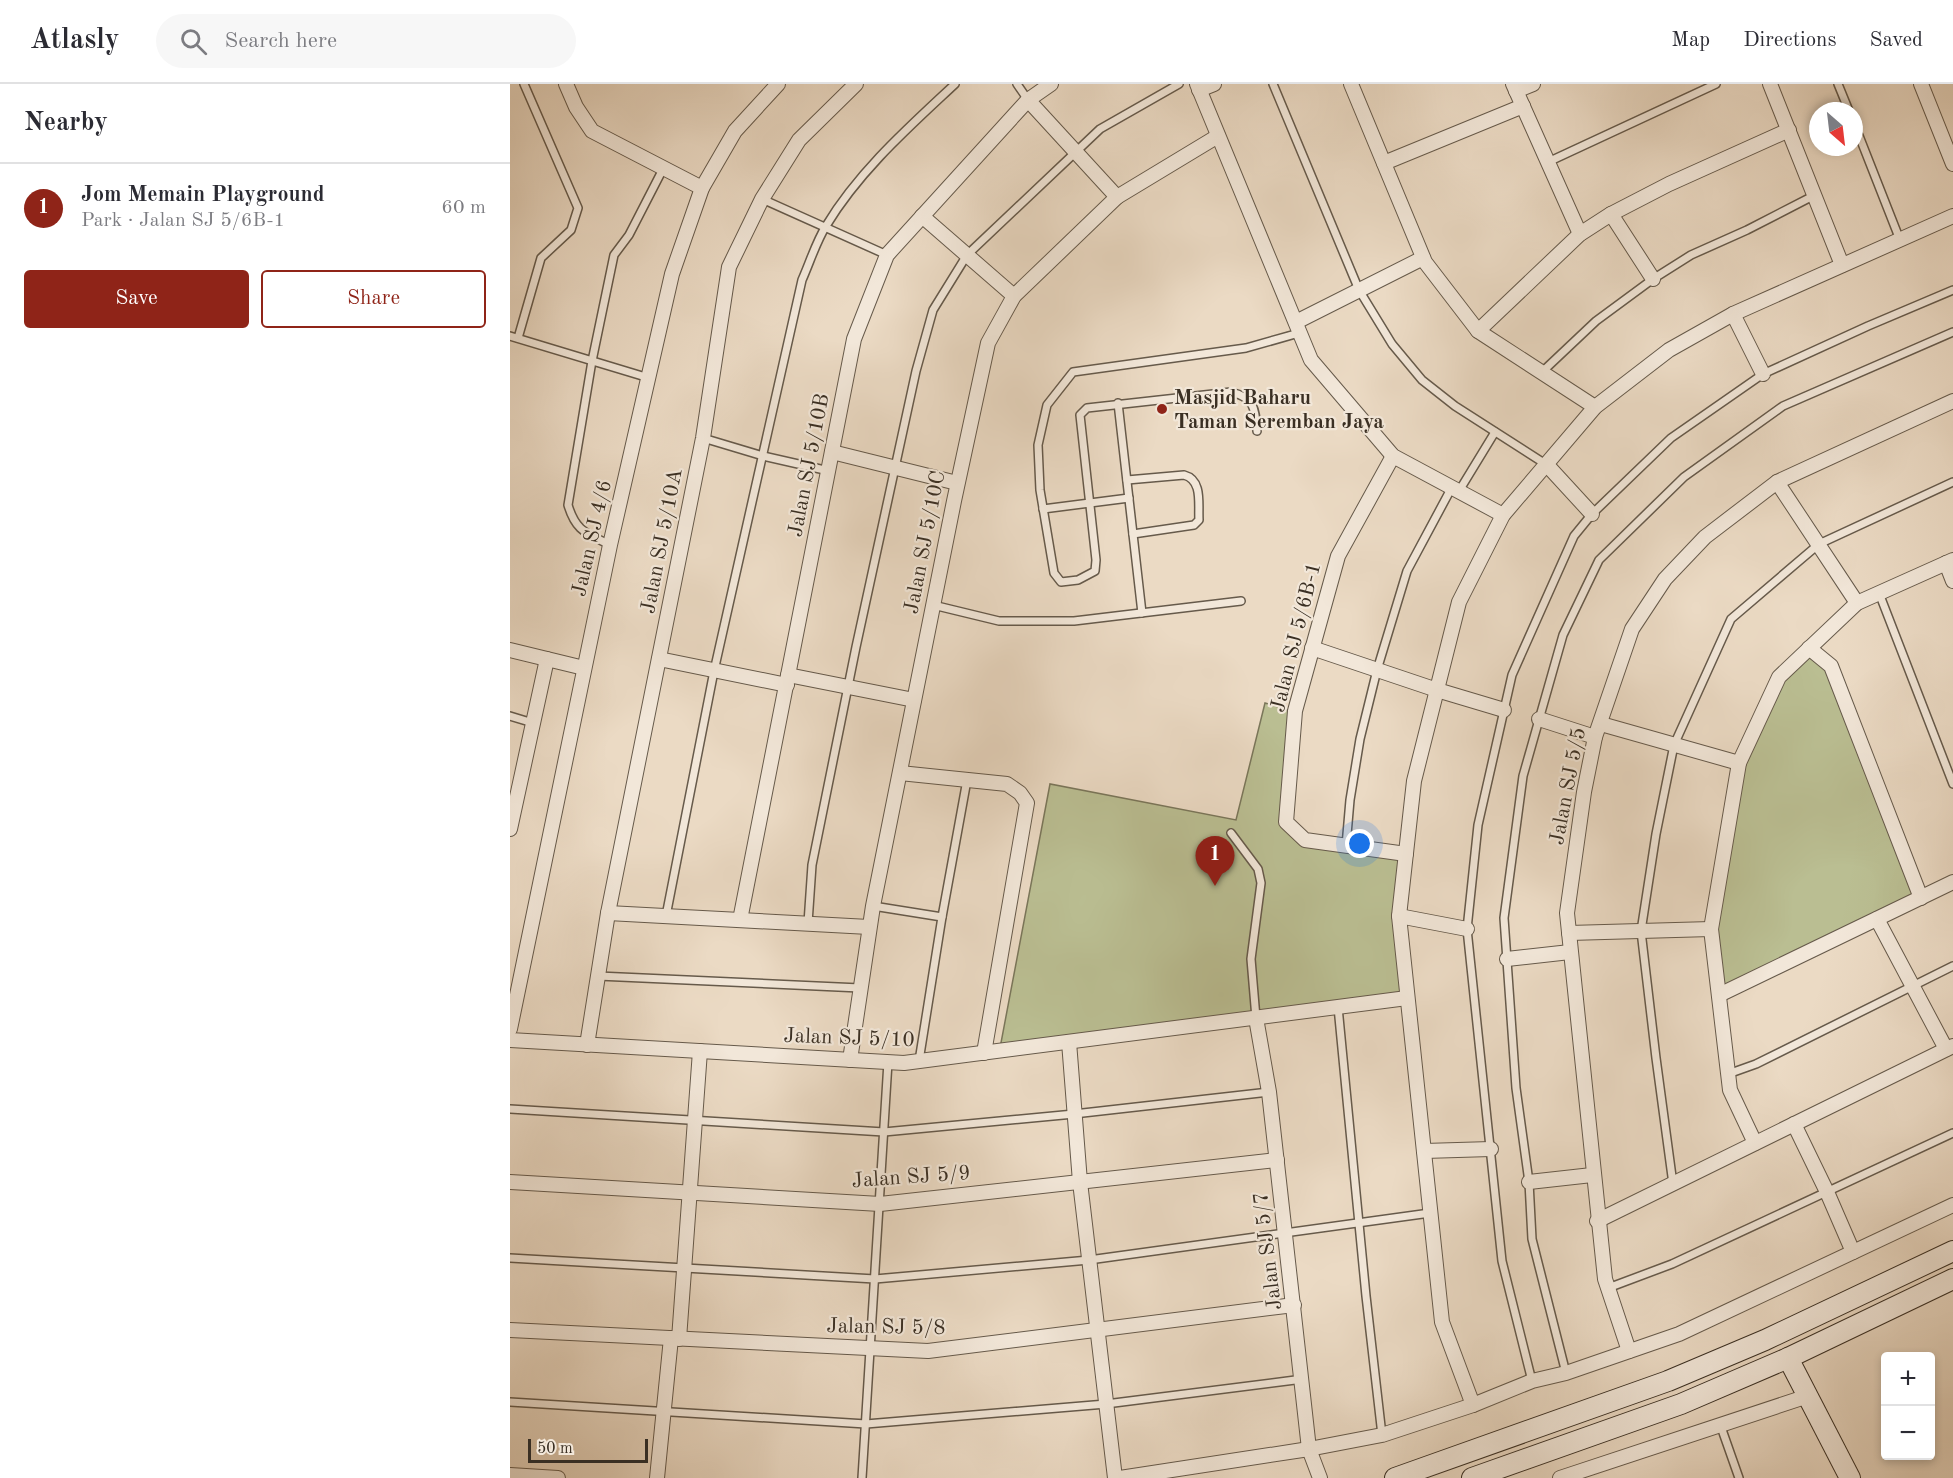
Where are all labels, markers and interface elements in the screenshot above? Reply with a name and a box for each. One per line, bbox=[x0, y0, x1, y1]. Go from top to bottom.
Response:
search box bbox=[156, 14, 576, 68]
icon: search bbox=[177, 25, 210, 58]
text: Atlasly bbox=[30, 27, 120, 55]
text: Search here bbox=[225, 30, 337, 52]
text: Map bbox=[1671, 30, 1710, 51]
text: Directions bbox=[1743, 30, 1837, 51]
text: Saved bbox=[1870, 30, 1923, 51]
north arrow bbox=[1809, 102, 1863, 156]
text: Nearby bbox=[24, 110, 108, 136]
text: Jom Memain Playground bbox=[81, 184, 325, 206]
text: 1 bbox=[38, 198, 49, 218]
text: 60 m bbox=[441, 198, 486, 218]
text: Park · Jalan SJ 5/6B-1 bbox=[81, 211, 285, 231]
button: Save bbox=[24, 270, 249, 328]
button: Share bbox=[261, 270, 486, 328]
place label: Masjid Baharu Taman Seremban Jaya bbox=[1174, 388, 1384, 433]
street label: Jalan SJ 5/10B bbox=[785, 392, 834, 539]
marker: Masjid Baharu Taman Seremban Jaya bbox=[1155, 402, 1169, 416]
street label: Jalan SJ 5/10A bbox=[638, 467, 687, 616]
street label: Jalan SJ 5/10C bbox=[901, 469, 950, 616]
street label: Jalan SJ 4/6 bbox=[569, 478, 616, 599]
street label: Jalan SJ 5/6B-1 bbox=[1268, 560, 1325, 714]
street label: Jalan SJ 5/5 bbox=[1547, 726, 1590, 847]
your location bbox=[1345, 829, 1374, 858]
pin: 1 bbox=[1196, 836, 1234, 886]
street label: Jalan SJ 5/10 bbox=[783, 1026, 915, 1051]
street label: Jalan SJ 5/9 bbox=[851, 1163, 971, 1192]
street label: Jalan SJ 5/7 bbox=[1251, 1190, 1286, 1311]
street label: Jalan SJ 5/8 bbox=[826, 1316, 946, 1339]
map controls bbox=[1881, 1352, 1935, 1460]
button: + bbox=[1881, 1352, 1935, 1406]
button: − bbox=[1881, 1406, 1935, 1460]
scale bar bbox=[528, 1436, 648, 1464]
text: 50 m bbox=[537, 1441, 573, 1457]

